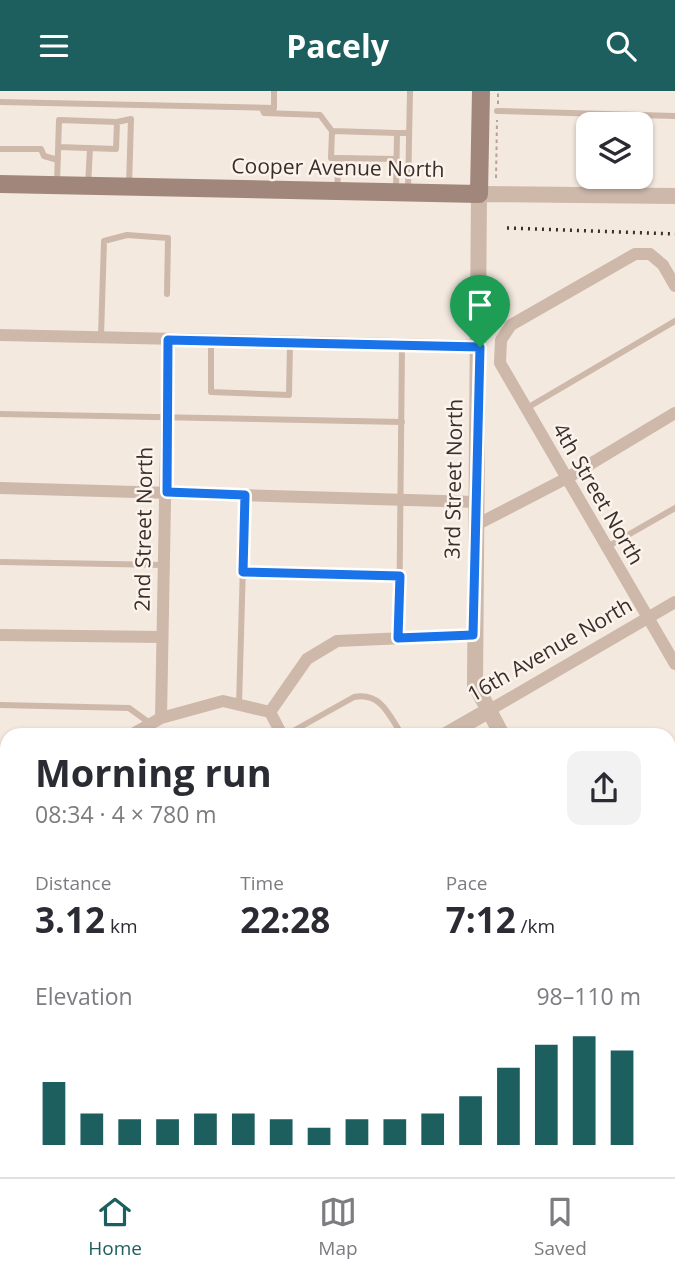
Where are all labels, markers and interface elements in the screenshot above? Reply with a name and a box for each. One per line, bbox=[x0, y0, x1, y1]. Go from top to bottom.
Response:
text: Pacely bbox=[286, 24, 389, 67]
icon: menu bbox=[35, 27, 73, 65]
icon: search bbox=[602, 27, 640, 65]
map controls bbox=[576, 112, 653, 189]
button: layers bbox=[576, 112, 653, 189]
street label: Cooper Avenue North bbox=[231, 151, 445, 183]
pin bbox=[450, 275, 510, 347]
icon: arrive bbox=[461, 286, 499, 324]
street label: 3rd Street North bbox=[438, 399, 468, 559]
street label: 4th Street North bbox=[547, 418, 651, 569]
street label: 2nd Street North bbox=[128, 446, 158, 612]
street label: 16th Avenue North bbox=[462, 591, 637, 708]
text: Morning run bbox=[35, 746, 272, 798]
button: share bbox=[567, 751, 641, 825]
text: 08:34 · 4 × 780 m bbox=[35, 798, 217, 830]
text: Distance bbox=[35, 870, 111, 896]
text: Time bbox=[240, 870, 284, 896]
text: Pace bbox=[446, 870, 487, 896]
text: 3.12 bbox=[35, 896, 105, 943]
text: 22:28 bbox=[240, 896, 330, 943]
text: 7:12 bbox=[446, 896, 516, 943]
text: km bbox=[105, 913, 138, 939]
text: /km bbox=[516, 913, 555, 939]
text: Elevation bbox=[35, 980, 133, 1012]
text: 98–110 m bbox=[536, 980, 641, 1012]
tab: Home bbox=[88, 1193, 142, 1261]
tab: Map bbox=[318, 1193, 358, 1261]
tab: Saved bbox=[534, 1193, 587, 1261]

